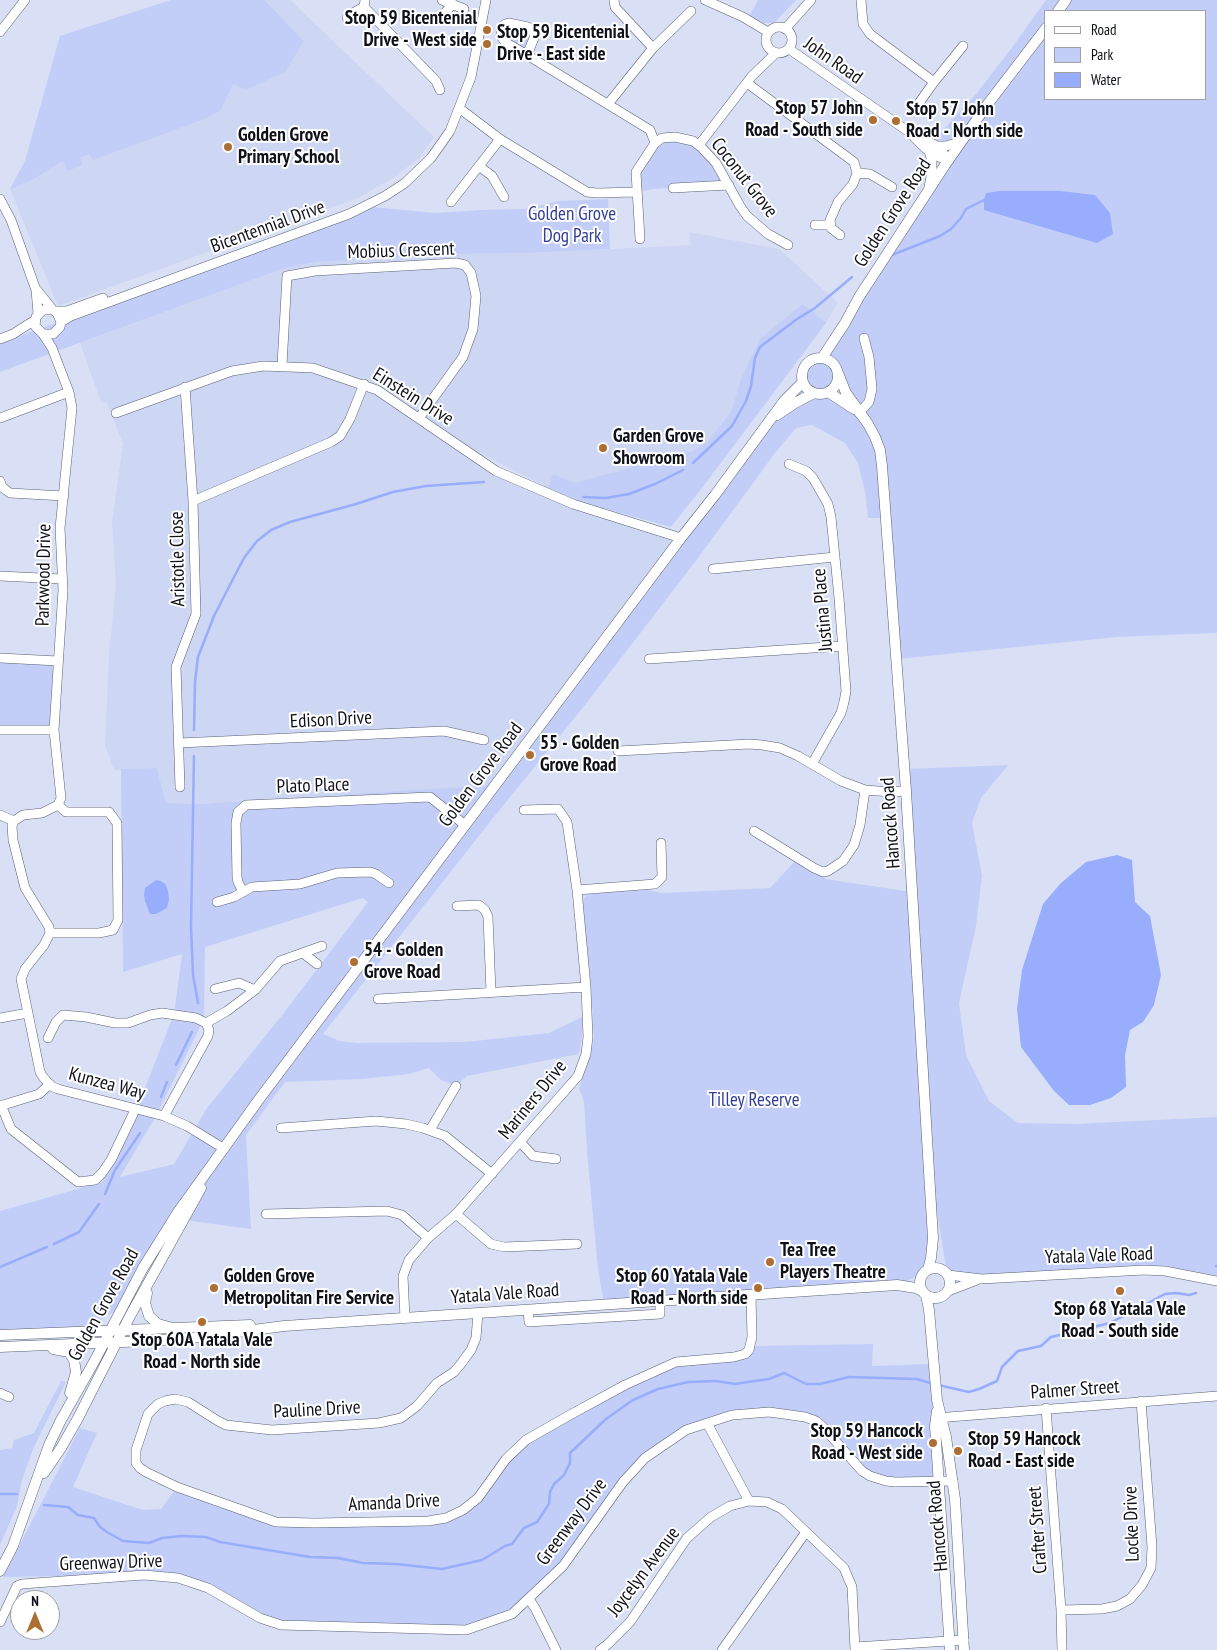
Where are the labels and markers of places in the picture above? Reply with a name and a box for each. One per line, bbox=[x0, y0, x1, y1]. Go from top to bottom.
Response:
place label: Stop 59 Bicentenial Drive - West side bbox=[345, 8, 477, 52]
place label: Stop 59 Bicentenial Drive - East side bbox=[497, 22, 629, 66]
marker: Stop 59 Bicentenial Drive - West side bbox=[481, 24, 493, 36]
marker: Stop 59 Bicentenial Drive - East side bbox=[481, 38, 493, 50]
place label: Stop 57 John Road - South side bbox=[745, 98, 863, 142]
place label: Stop 57 John Road - North side bbox=[906, 99, 1023, 143]
marker: Stop 57 John Road - South side bbox=[867, 114, 879, 126]
marker: Stop 57 John Road - North side bbox=[890, 115, 902, 127]
place label: Golden Grove Primary School bbox=[238, 125, 339, 169]
marker: Golden Grove Primary School bbox=[222, 141, 234, 153]
place label: Garden Grove Showroom bbox=[613, 426, 704, 470]
marker: Garden Grove Showroom bbox=[597, 442, 609, 454]
place label: 55 - Golden Grove Road bbox=[540, 733, 619, 777]
marker: 55 - Golden Grove Road bbox=[524, 749, 536, 761]
place label: 54 - Golden Grove Road bbox=[364, 940, 443, 984]
marker: 54 - Golden Grove Road bbox=[348, 956, 360, 968]
place label: Tea Tree Players Theatre bbox=[780, 1240, 886, 1284]
marker: Tea Tree Players Theatre bbox=[764, 1256, 776, 1268]
place label: Golden Grove Metropolitan Fire Service bbox=[224, 1266, 394, 1310]
place label: Stop 60 Yatala Vale Road - North side bbox=[616, 1266, 748, 1310]
marker: Golden Grove Metropolitan Fire Service bbox=[208, 1282, 220, 1294]
marker: Stop 60 Yatala Vale Road - North side bbox=[752, 1282, 764, 1294]
marker: Stop 68 Yatala Vale Road - South side bbox=[1114, 1285, 1126, 1297]
place label: Stop 68 Yatala Vale Road - South side bbox=[1054, 1299, 1186, 1343]
marker: Stop 60A Yatala Vale Road - North side bbox=[196, 1316, 208, 1328]
place label: Stop 60A Yatala Vale Road - North side bbox=[131, 1330, 273, 1374]
place label: Stop 59 Hancock Road - West side bbox=[810, 1421, 923, 1465]
place label: Stop 59 Hancock Road - East side bbox=[968, 1429, 1081, 1473]
marker: Stop 59 Hancock Road - West side bbox=[927, 1437, 939, 1449]
marker: Stop 59 Hancock Road - East side bbox=[952, 1445, 964, 1457]

